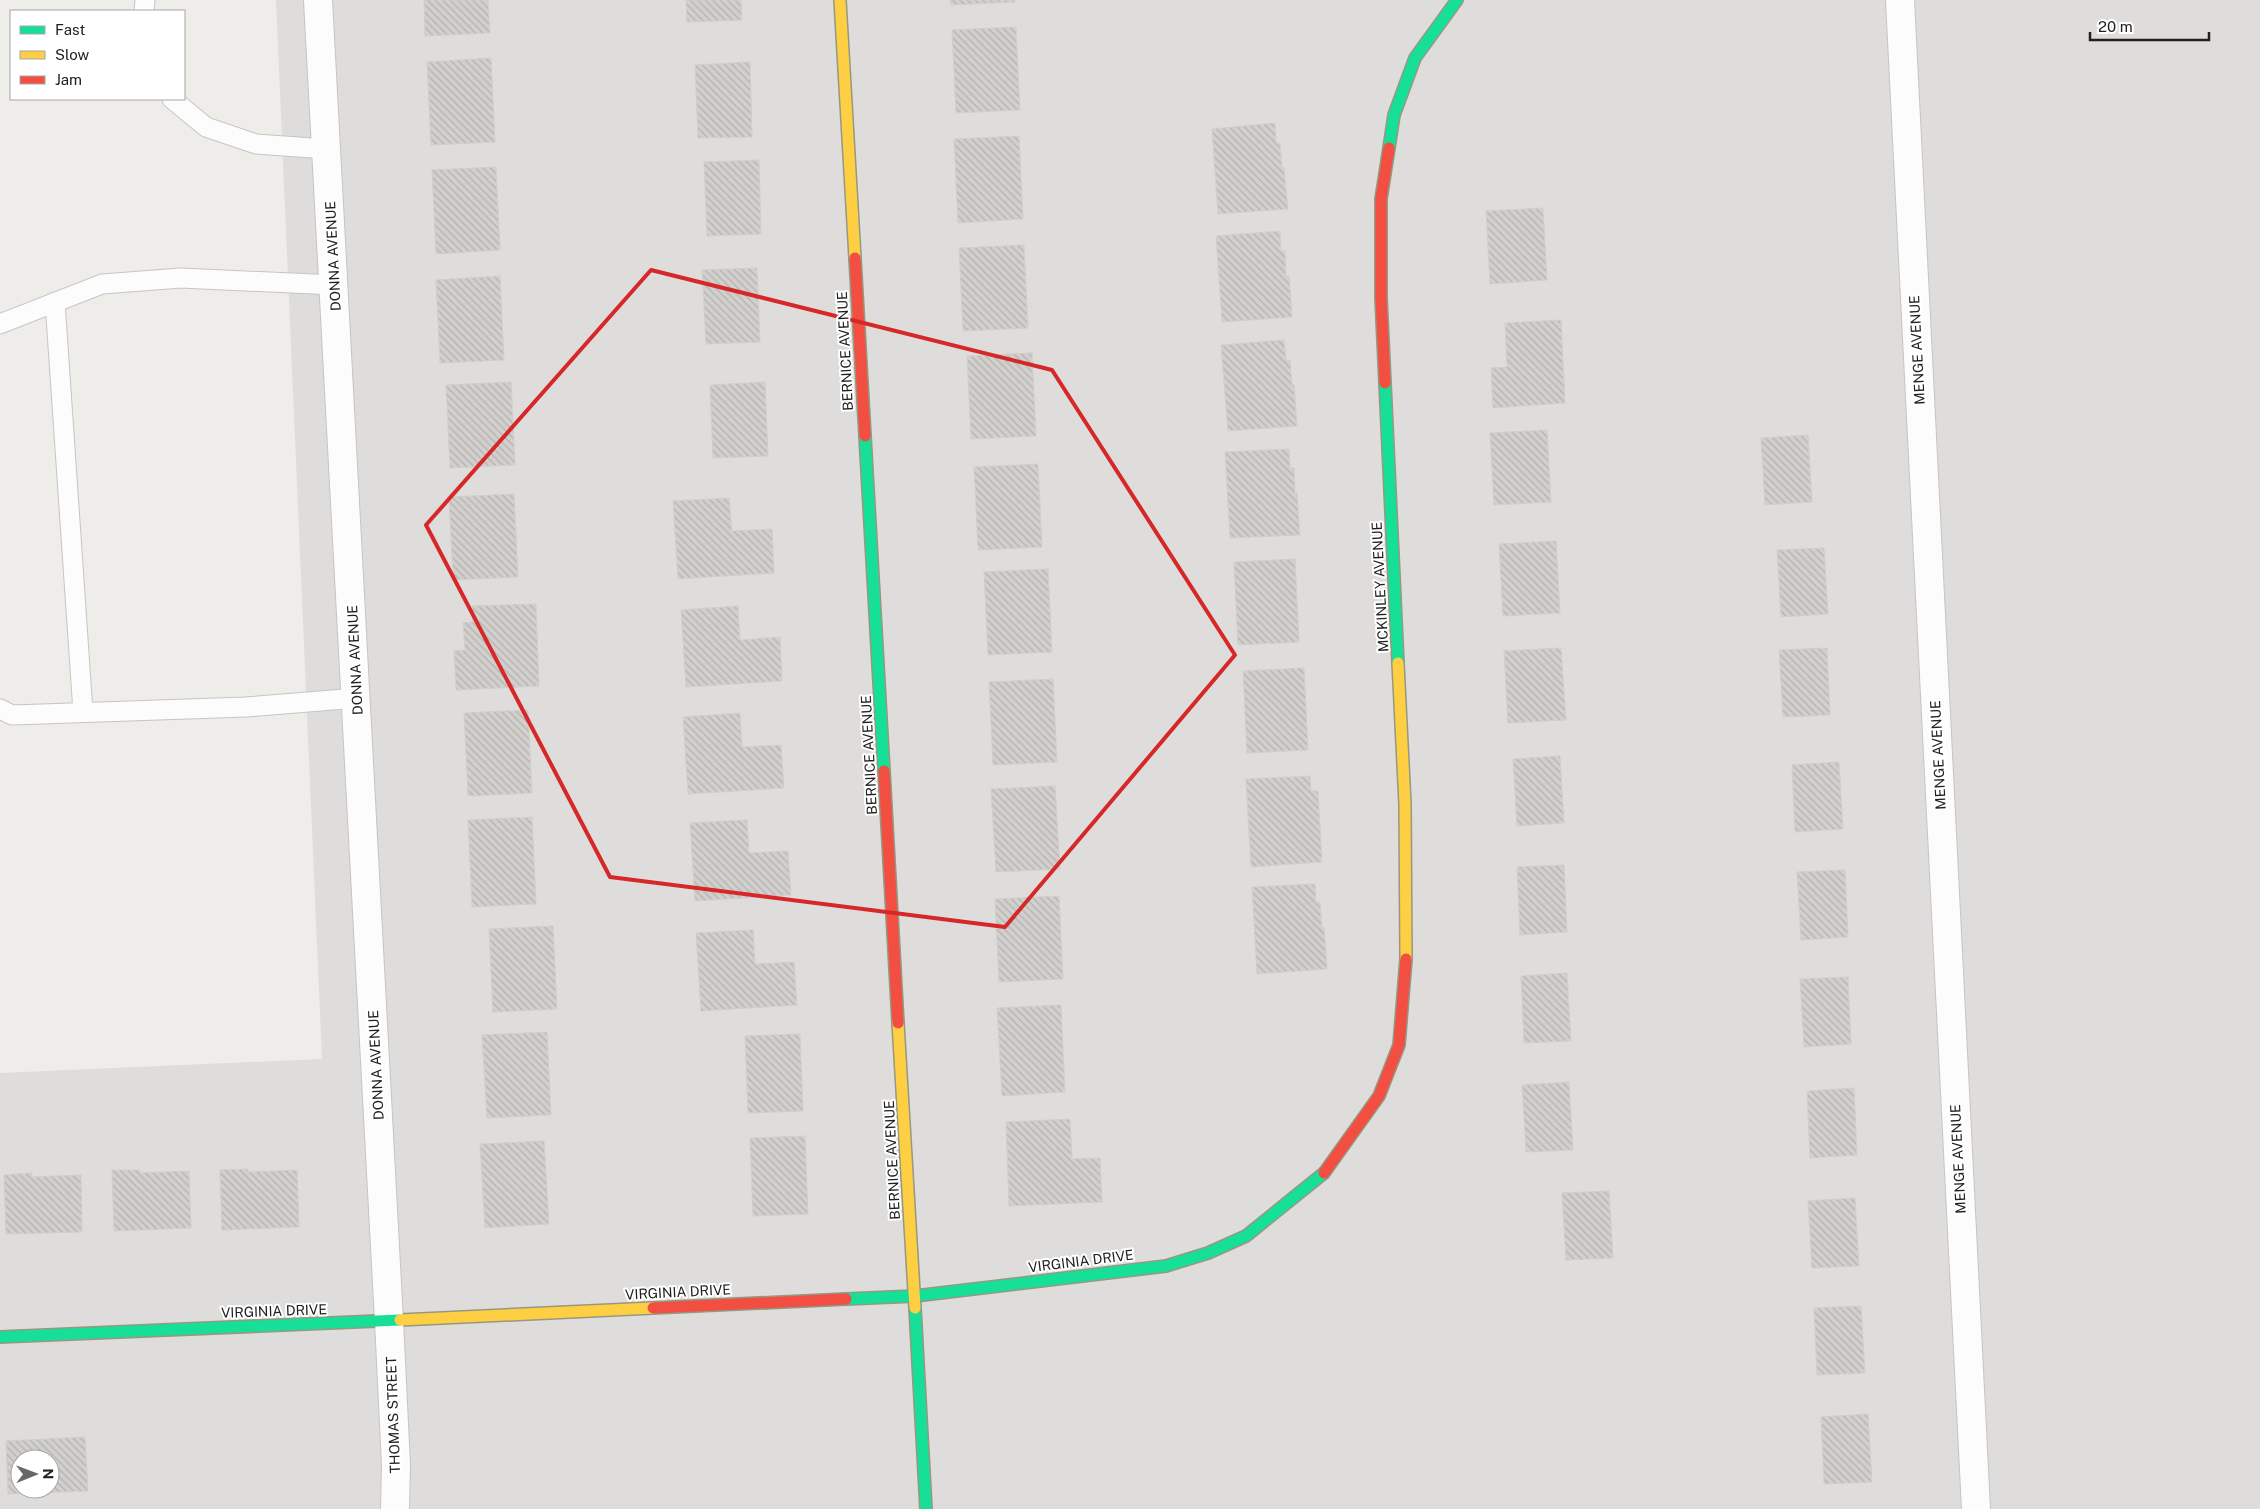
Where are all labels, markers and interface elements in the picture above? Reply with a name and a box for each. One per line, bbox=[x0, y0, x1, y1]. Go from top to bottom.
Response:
legend bbox=[10, 10, 185, 100]
scale bar bbox=[2090, 10, 2209, 42]
text: 20 m bbox=[2098, 18, 2133, 35]
text: Fast bbox=[55, 21, 85, 38]
text: Slow bbox=[55, 46, 90, 63]
text: Jam bbox=[55, 71, 82, 88]
street label: DONNA AVENUE bbox=[322, 201, 344, 311]
street label: BERNICE AVENUE bbox=[834, 291, 856, 411]
street label: MENGE AVENUE bbox=[1906, 295, 1928, 405]
street label: MCKINLEY AVENUE bbox=[1369, 521, 1391, 653]
street label: DONNA AVENUE bbox=[344, 605, 366, 715]
street label: BERNICE AVENUE bbox=[858, 695, 880, 815]
street label: MENGE AVENUE bbox=[1927, 700, 1949, 810]
street label: DONNA AVENUE bbox=[365, 1010, 387, 1120]
street label: BERNICE AVENUE bbox=[881, 1100, 903, 1220]
street label: MENGE AVENUE bbox=[1947, 1104, 1969, 1214]
street label: VIRGINIA DRIVE bbox=[1027, 1247, 1135, 1275]
street label: VIRGINIA DRIVE bbox=[625, 1281, 731, 1303]
street label: VIRGINIA DRIVE bbox=[221, 1301, 327, 1321]
street label: THOMAS STREET bbox=[383, 1356, 403, 1474]
north arrow bbox=[10, 1449, 60, 1499]
text: N bbox=[40, 1468, 56, 1479]

